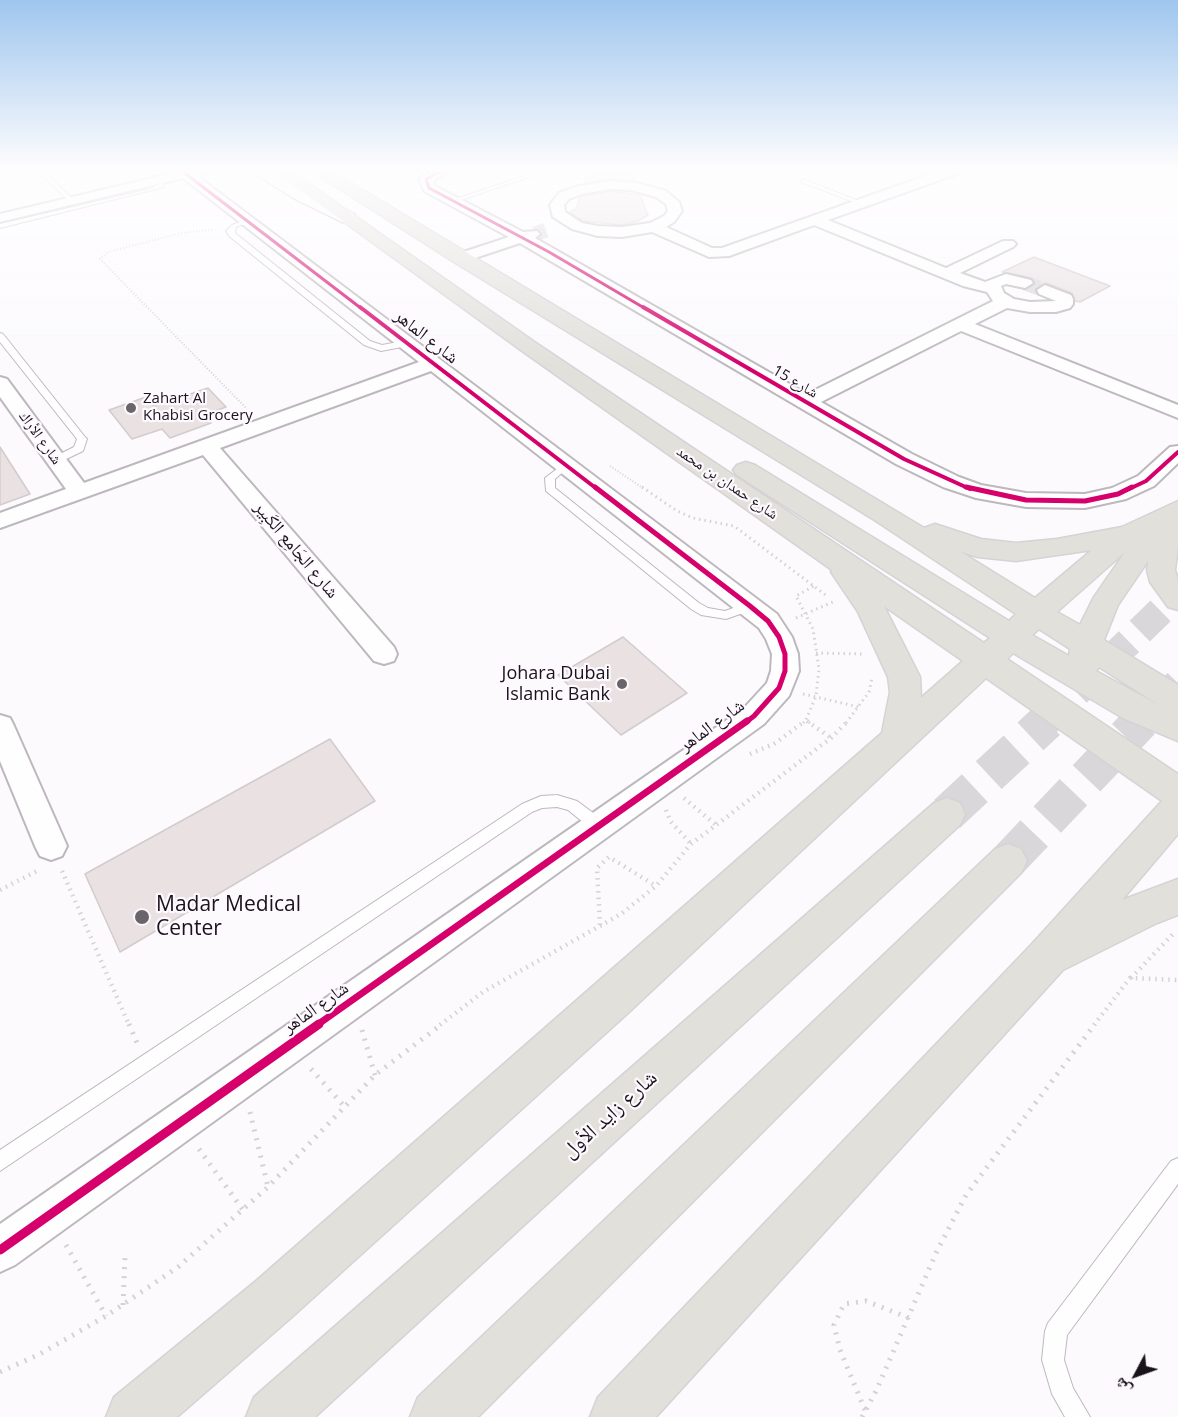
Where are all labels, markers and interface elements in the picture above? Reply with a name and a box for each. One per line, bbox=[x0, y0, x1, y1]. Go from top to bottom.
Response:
street label: شارع الماهر bbox=[390, 305, 462, 369]
street label: شارع 15 bbox=[769, 362, 821, 402]
place label: Zahart Al Khabisi Grocery bbox=[143, 390, 253, 425]
marker: Zahart Al Khabisi Grocery bbox=[124, 401, 138, 415]
street label: شارع الأراك bbox=[15, 408, 65, 468]
street label: شارع حمدان بن محمد bbox=[673, 442, 781, 524]
street label: شارع الجَامِع الكَبِير bbox=[249, 497, 343, 603]
place label: Johara Dubai Islamic Bank bbox=[502, 663, 610, 706]
marker: Johara Dubai Islamic Bank bbox=[615, 677, 629, 691]
street label: شارع الماهر bbox=[675, 695, 749, 757]
place label: Madar Medical Center bbox=[156, 892, 301, 942]
marker: Madar Medical Center bbox=[133, 908, 151, 926]
street label: شارع الماهر bbox=[279, 978, 353, 1038]
street label: شارع زايد الأول bbox=[557, 1066, 663, 1164]
north arrow bbox=[1106, 1345, 1166, 1405]
text: ش bbox=[1109, 1373, 1136, 1400]

